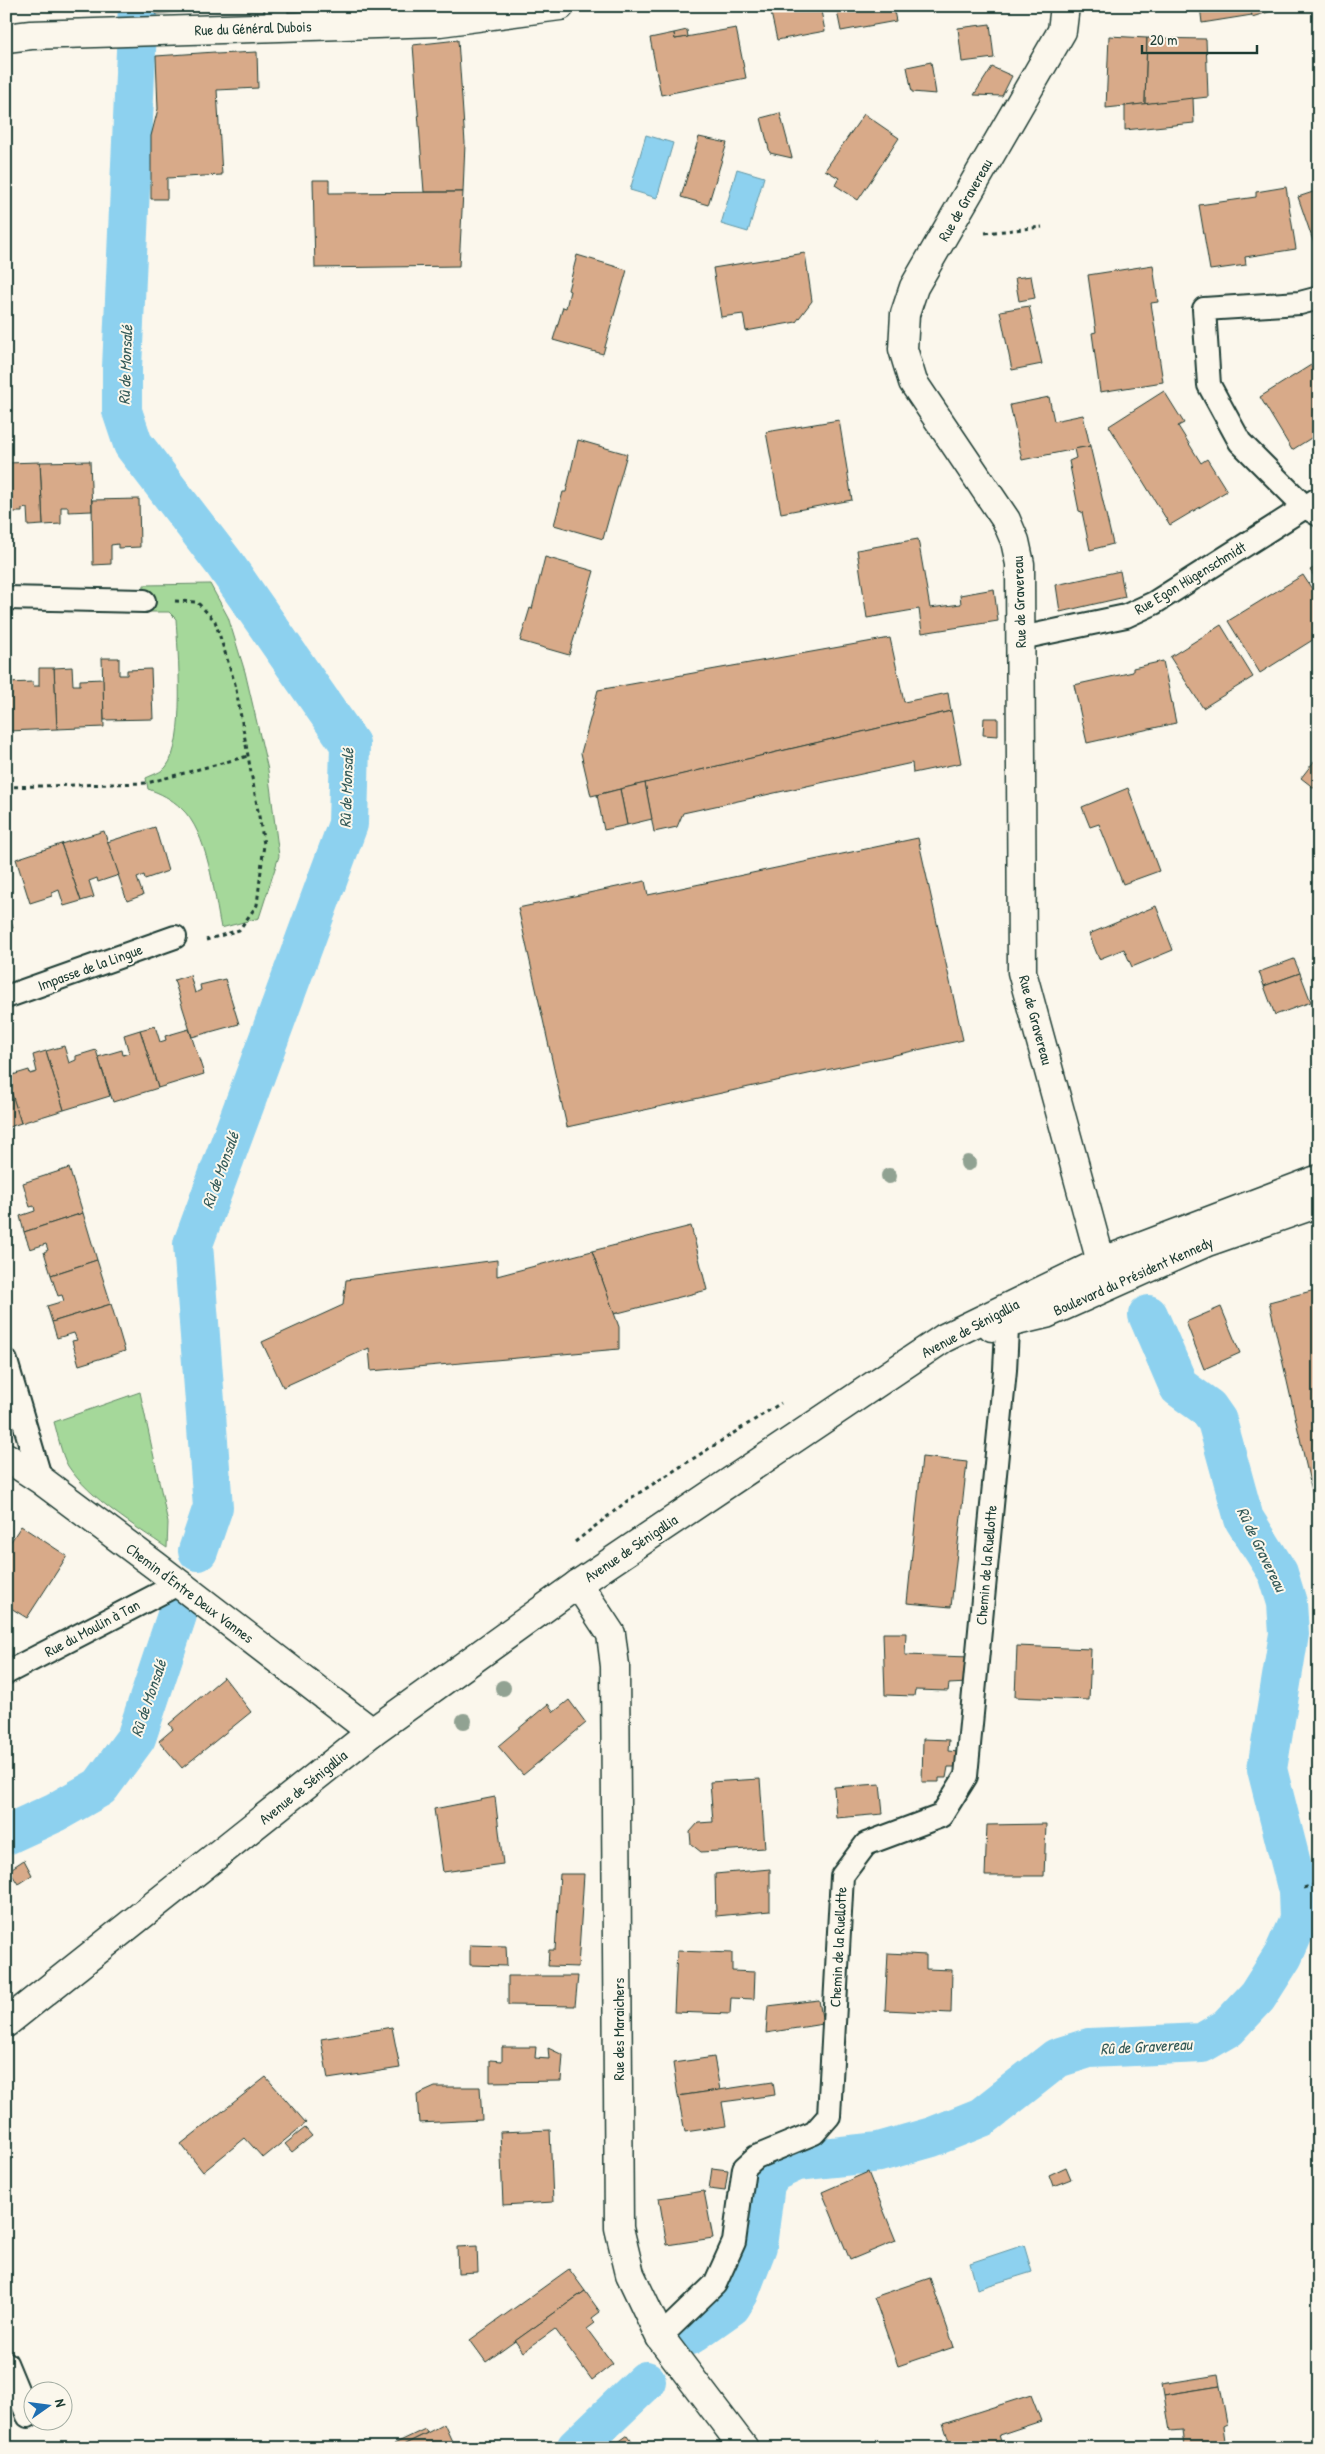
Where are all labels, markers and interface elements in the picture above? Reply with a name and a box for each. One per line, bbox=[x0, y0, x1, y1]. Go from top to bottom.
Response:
street label: Rue du Général Dubois bbox=[194, 15, 312, 41]
scale bar bbox=[1142, 22, 1258, 54]
text: 20 m bbox=[1150, 29, 1177, 50]
street label: Rue de Gravereau bbox=[933, 155, 997, 245]
water label: Rû de Monsalé bbox=[113, 324, 137, 405]
street label: Rue Egon Hügenschmidt bbox=[1130, 536, 1250, 620]
street label: Rue de Gravereau bbox=[1007, 556, 1031, 648]
water label: Rû de Monsalé bbox=[334, 747, 358, 828]
street label: Impasse de la Lingue bbox=[35, 938, 145, 996]
street label: Rue de Gravereau bbox=[1014, 973, 1058, 1067]
water label: Rû de Monsalé bbox=[196, 1128, 244, 1211]
street label: Boulevard du Président Kennedy bbox=[1050, 1231, 1216, 1321]
street label: Avenue de Sénigallia bbox=[917, 1293, 1023, 1363]
water label: Rû de Gravereau bbox=[1232, 1503, 1293, 1596]
street label: Chemin de la Ruellotte bbox=[970, 1504, 1002, 1626]
street label: Avenue de Sénigallia bbox=[580, 1509, 682, 1587]
street label: Chemin d'Entre Deux Vannes bbox=[122, 1538, 258, 1648]
street label: Rue du Moulin à Tan bbox=[41, 1594, 144, 1662]
water label: Rû de Monsalé bbox=[125, 1656, 172, 1739]
street label: Avenue de Sénigallia bbox=[254, 1745, 352, 1829]
street label: Chemin de la Ruellotte bbox=[824, 1886, 852, 2008]
street label: Rue des Maraichers bbox=[608, 1977, 629, 2080]
water label: Rû de Gravereau bbox=[1100, 2033, 1194, 2059]
north arrow bbox=[22, 2382, 72, 2432]
text: N bbox=[51, 2397, 71, 2409]

